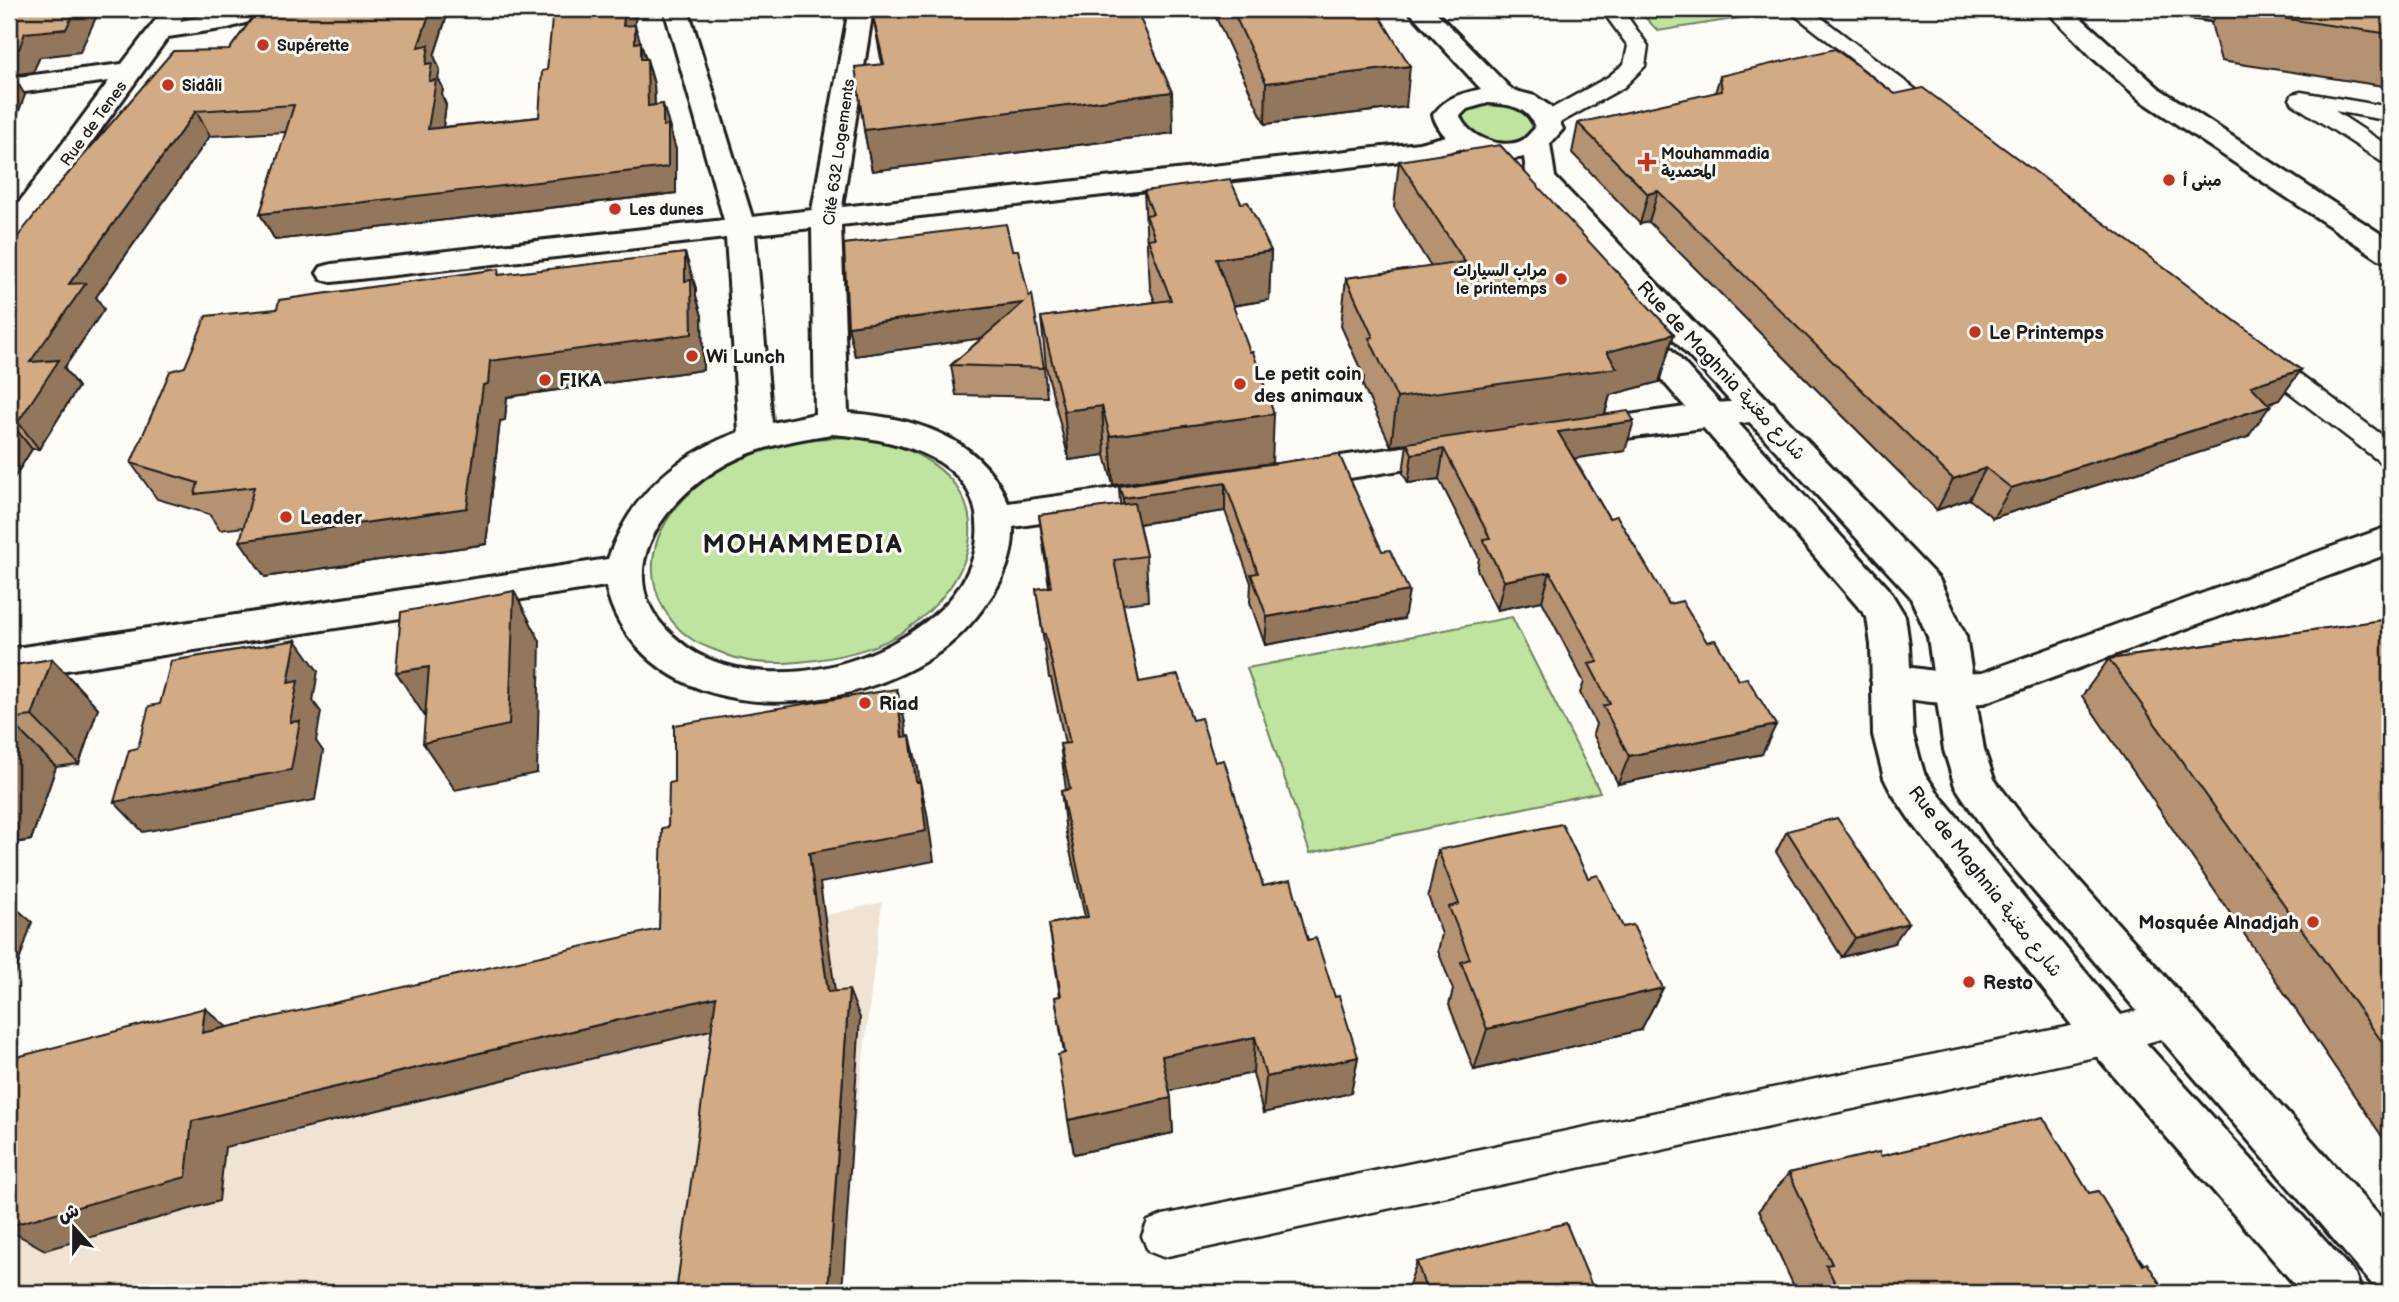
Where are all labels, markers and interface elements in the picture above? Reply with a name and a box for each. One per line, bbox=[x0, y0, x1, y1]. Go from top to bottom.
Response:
marker: Supérette bbox=[255, 37, 271, 53]
place label: Supérette bbox=[277, 37, 349, 56]
marker: Sidâli bbox=[160, 77, 176, 93]
place label: Sidâli bbox=[182, 77, 222, 96]
street label: Rue de Tenes bbox=[57, 78, 131, 170]
street label: Cité 632 Logements bbox=[820, 78, 859, 227]
place label: Mouhammadia المحمدية bbox=[1661, 145, 1770, 182]
marker: Mouhammadia المحمدية bbox=[1639, 154, 1655, 170]
place label: مبنى أ bbox=[2183, 170, 2222, 191]
marker: مبنى أ bbox=[2161, 172, 2177, 188]
marker: Les dunes bbox=[607, 201, 623, 217]
place label: Les dunes bbox=[629, 201, 704, 220]
place label: مراب السيارات le printemps bbox=[1453, 262, 1547, 299]
marker: مراب السيارات le printemps bbox=[1553, 271, 1569, 287]
street label: Rue de Maghnia شارع مغنية bbox=[1631, 277, 1810, 466]
place label: Le Printemps bbox=[1989, 322, 2104, 345]
marker: Le Printemps bbox=[1967, 324, 1983, 340]
place label: Wi Lunch bbox=[706, 346, 785, 369]
marker: Wi Lunch bbox=[684, 348, 700, 364]
place label: Le petit coin des animaux bbox=[1254, 363, 1363, 408]
place label: FIKA bbox=[559, 370, 602, 393]
marker: FIKA bbox=[537, 372, 553, 388]
marker: Le petit coin des animaux bbox=[1232, 376, 1248, 392]
place label: Leader bbox=[300, 507, 362, 530]
marker: Leader bbox=[278, 509, 294, 525]
district label: MOHAMMEDIA bbox=[702, 530, 904, 561]
place label: Riad bbox=[879, 693, 919, 716]
marker: Riad bbox=[857, 695, 873, 711]
street label: Rue de Maghnia شارع مغنية bbox=[1902, 782, 2067, 983]
place label: Mosquée Alnadjah bbox=[2138, 912, 2299, 935]
marker: Mosquée Alnadjah bbox=[2305, 914, 2321, 930]
place label: Resto bbox=[1983, 972, 2033, 995]
marker: Resto bbox=[1961, 974, 1977, 990]
north arrow bbox=[38, 1194, 108, 1264]
text: ش bbox=[55, 1199, 82, 1228]

